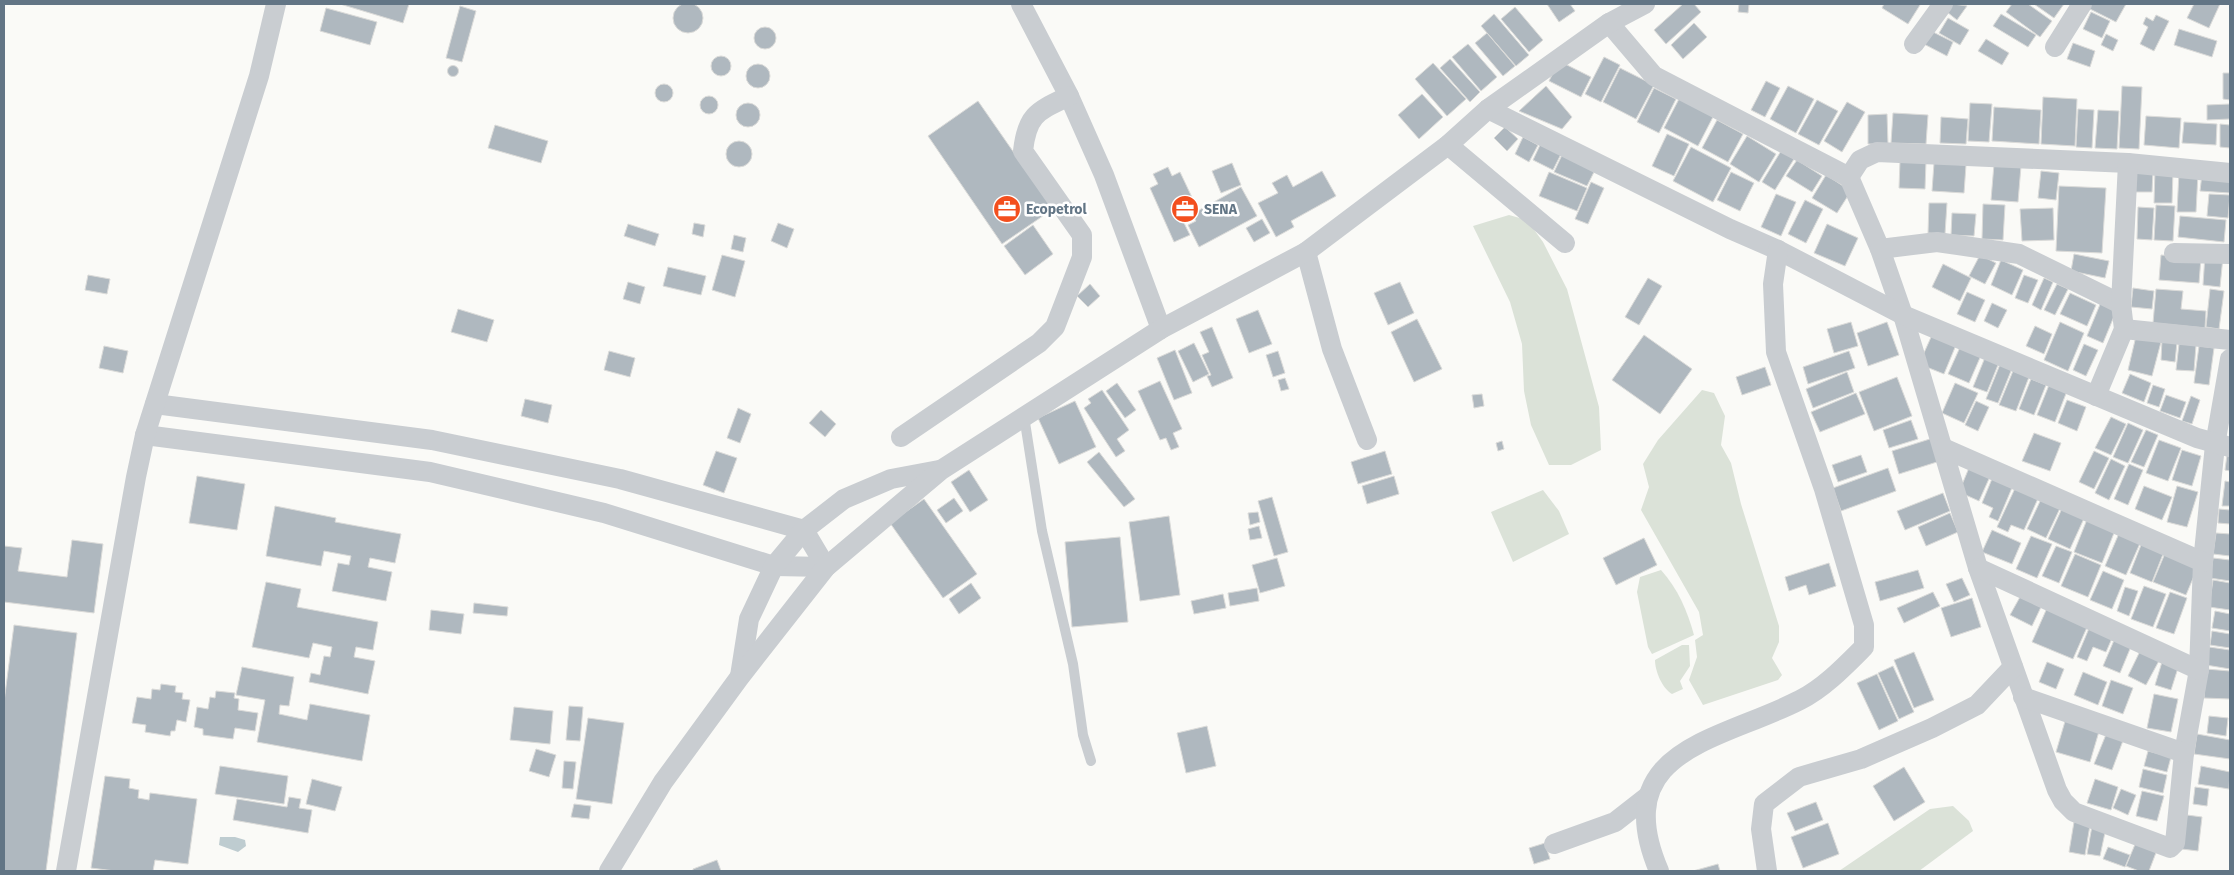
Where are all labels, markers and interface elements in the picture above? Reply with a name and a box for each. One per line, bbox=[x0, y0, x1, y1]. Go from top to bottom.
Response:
office icon: Ecopetrol bbox=[992, 194, 1022, 224]
office icon: SENA bbox=[1170, 194, 1200, 224]
place label: Ecopetrol bbox=[1026, 201, 1088, 218]
place label: SENA bbox=[1204, 201, 1238, 218]

